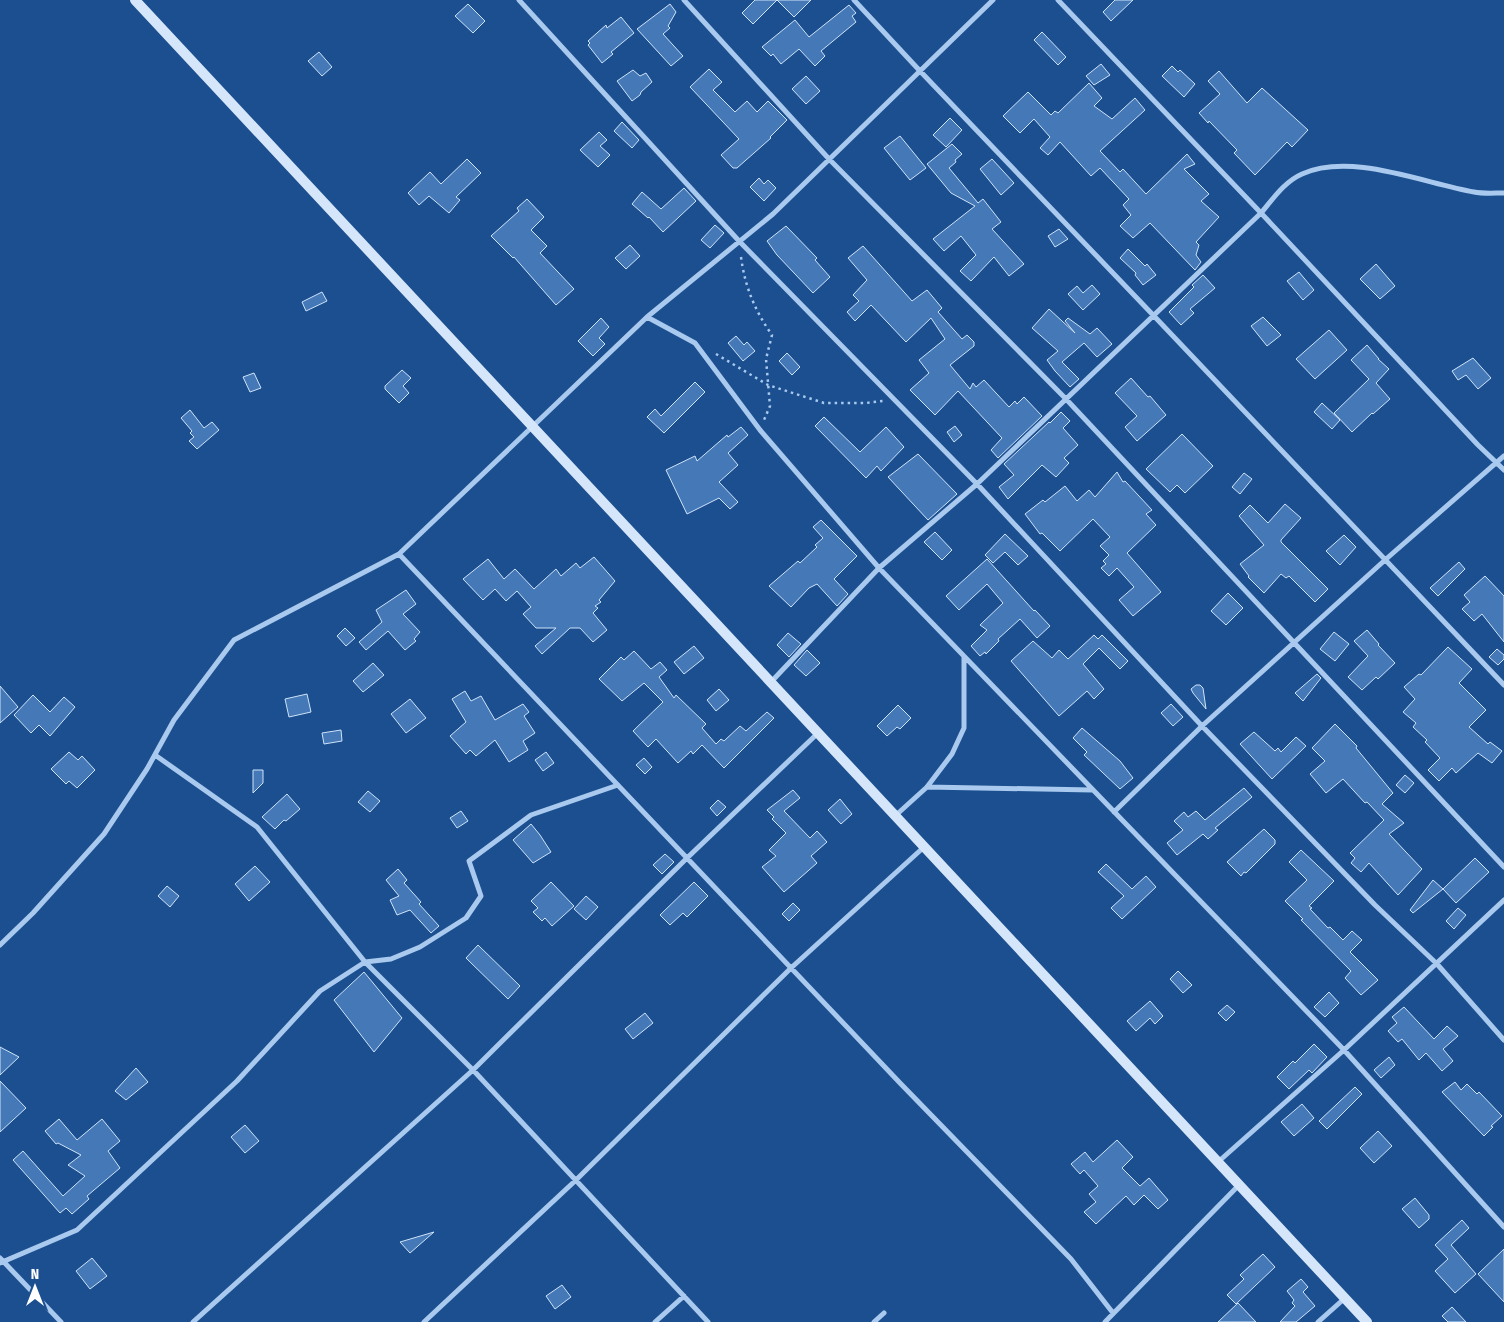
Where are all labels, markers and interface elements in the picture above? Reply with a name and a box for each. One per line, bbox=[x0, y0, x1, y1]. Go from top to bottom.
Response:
north arrow bbox=[10, 1262, 60, 1312]
text: N bbox=[31, 1266, 39, 1283]

